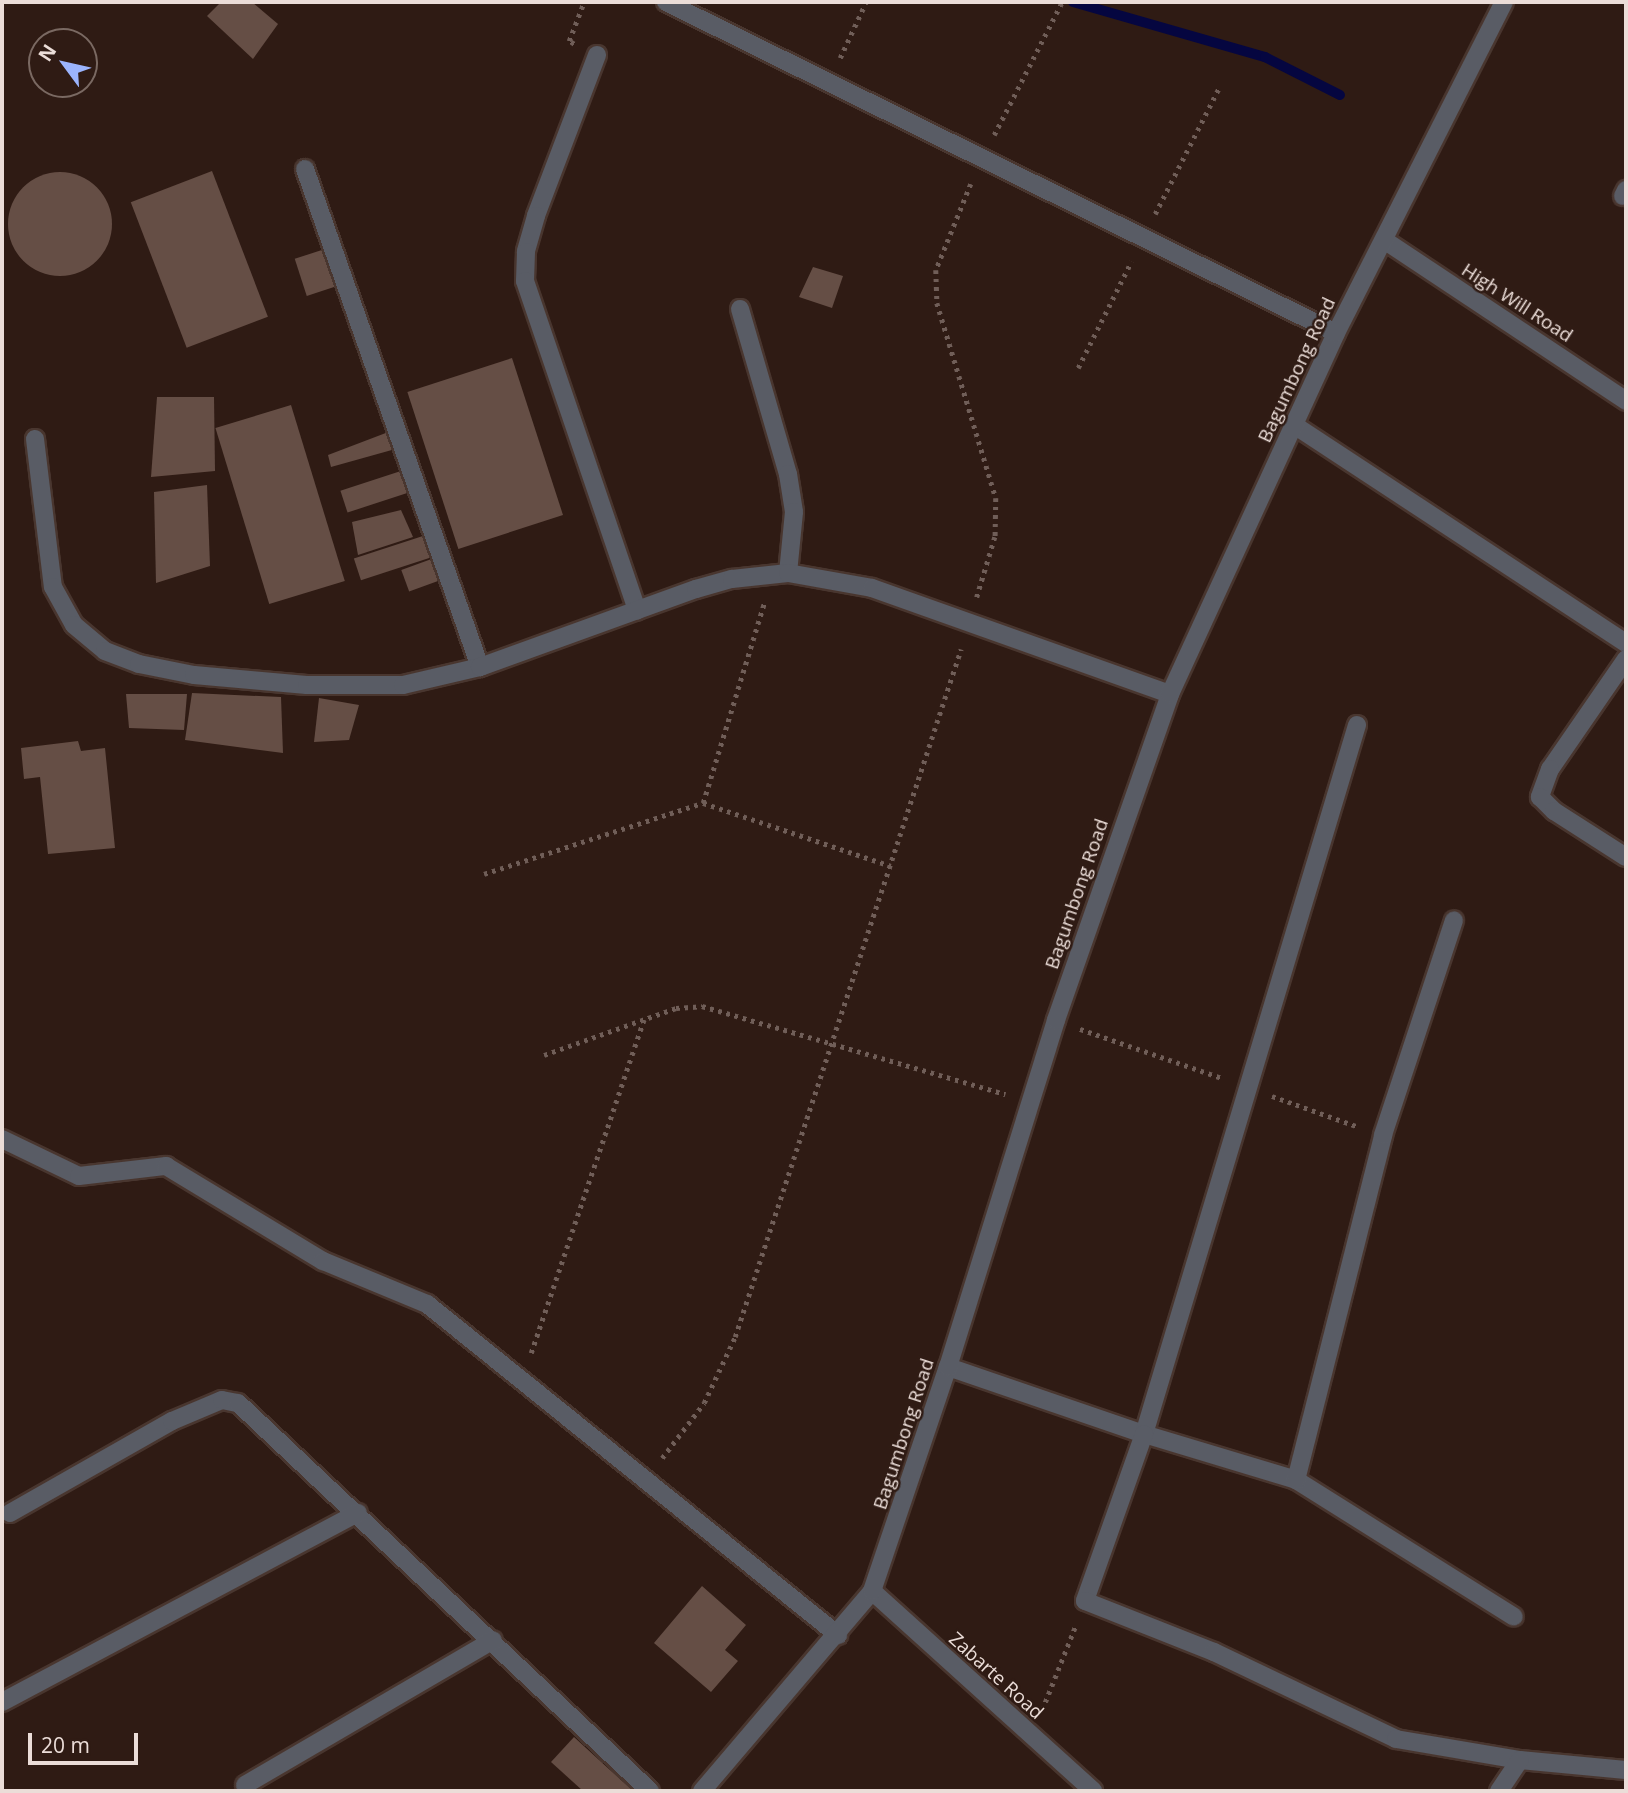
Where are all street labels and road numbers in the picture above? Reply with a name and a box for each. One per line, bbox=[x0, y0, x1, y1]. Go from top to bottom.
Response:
street label: High Will Road bbox=[1457, 259, 1577, 347]
street label: Bagumbong Road bbox=[1253, 294, 1341, 446]
street label: Bagumbong Road bbox=[1041, 816, 1113, 972]
street label: Bagumbong Road bbox=[869, 1355, 939, 1513]
street label: Zabarte Road bbox=[944, 1628, 1048, 1724]

